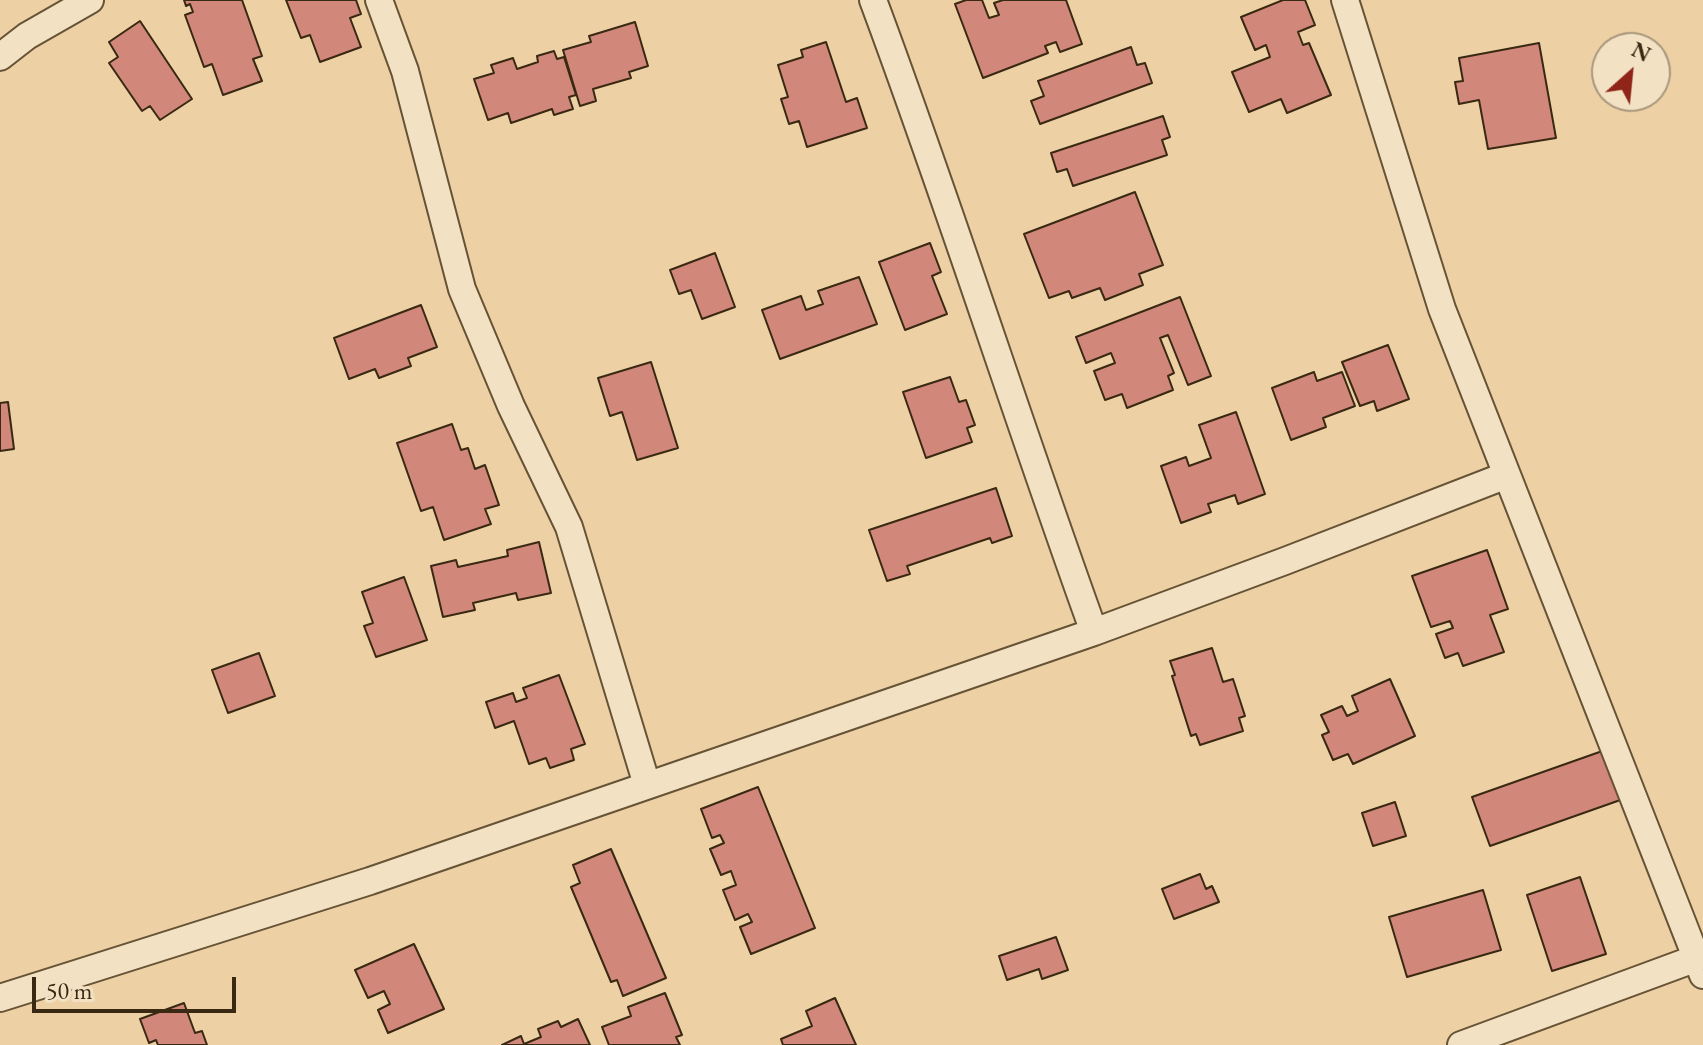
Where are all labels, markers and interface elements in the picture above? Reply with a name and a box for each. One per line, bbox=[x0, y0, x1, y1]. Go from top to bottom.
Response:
north arrow bbox=[1591, 32, 1671, 112]
text: N bbox=[1627, 35, 1656, 69]
scale bar bbox=[36, 961, 240, 1011]
text: 50 m bbox=[46, 975, 93, 1006]

